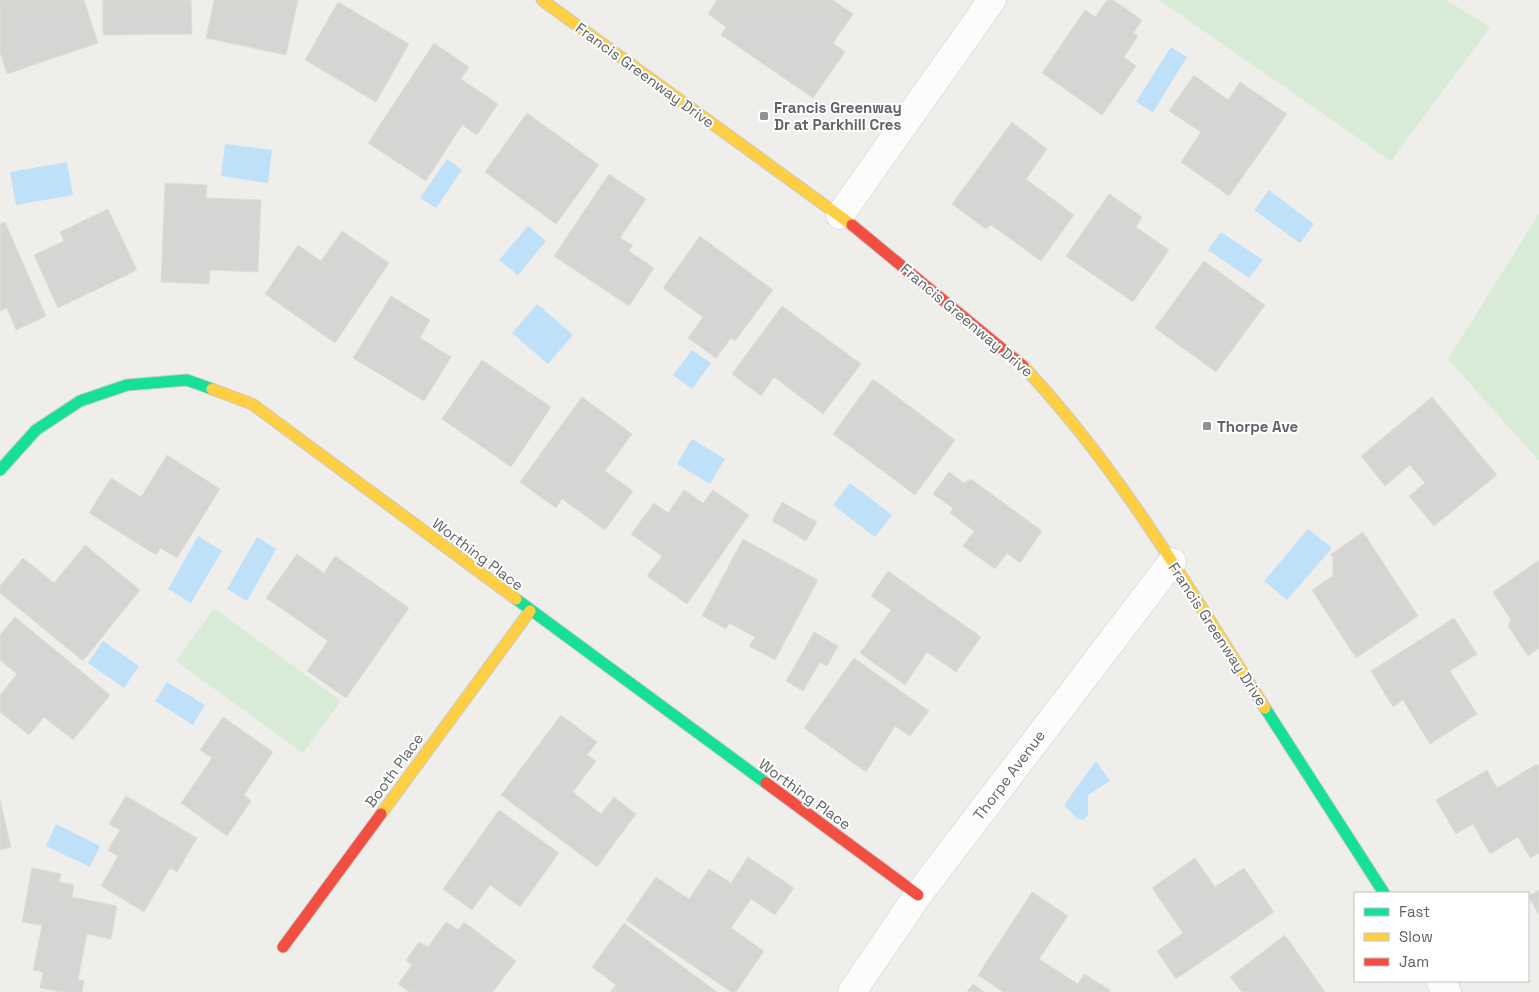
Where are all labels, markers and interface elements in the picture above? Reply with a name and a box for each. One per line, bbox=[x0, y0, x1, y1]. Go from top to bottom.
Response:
street label: Francis Greenway Drive bbox=[572, 18, 718, 132]
place label: Francis Greenway Dr at Parkhill Cres bbox=[774, 98, 902, 134]
marker: Francis Greenway Dr at Parkhill Cres bbox=[758, 110, 770, 122]
street label: Francis Greenway Drive bbox=[897, 259, 1037, 381]
place label: Thorpe Ave bbox=[1217, 417, 1298, 436]
marker: Thorpe Ave bbox=[1201, 420, 1213, 432]
street label: Worthing Place bbox=[429, 514, 527, 595]
street label: Francis Greenway Drive bbox=[1165, 559, 1272, 709]
street label: Thorpe Avenue bbox=[969, 726, 1049, 824]
street label: Booth Place bbox=[361, 729, 427, 811]
street label: Worthing Place bbox=[755, 754, 855, 834]
legend bbox=[1354, 892, 1529, 982]
text: Fast bbox=[1399, 902, 1430, 921]
text: Slow bbox=[1399, 927, 1433, 946]
text: Jam bbox=[1399, 952, 1429, 971]

